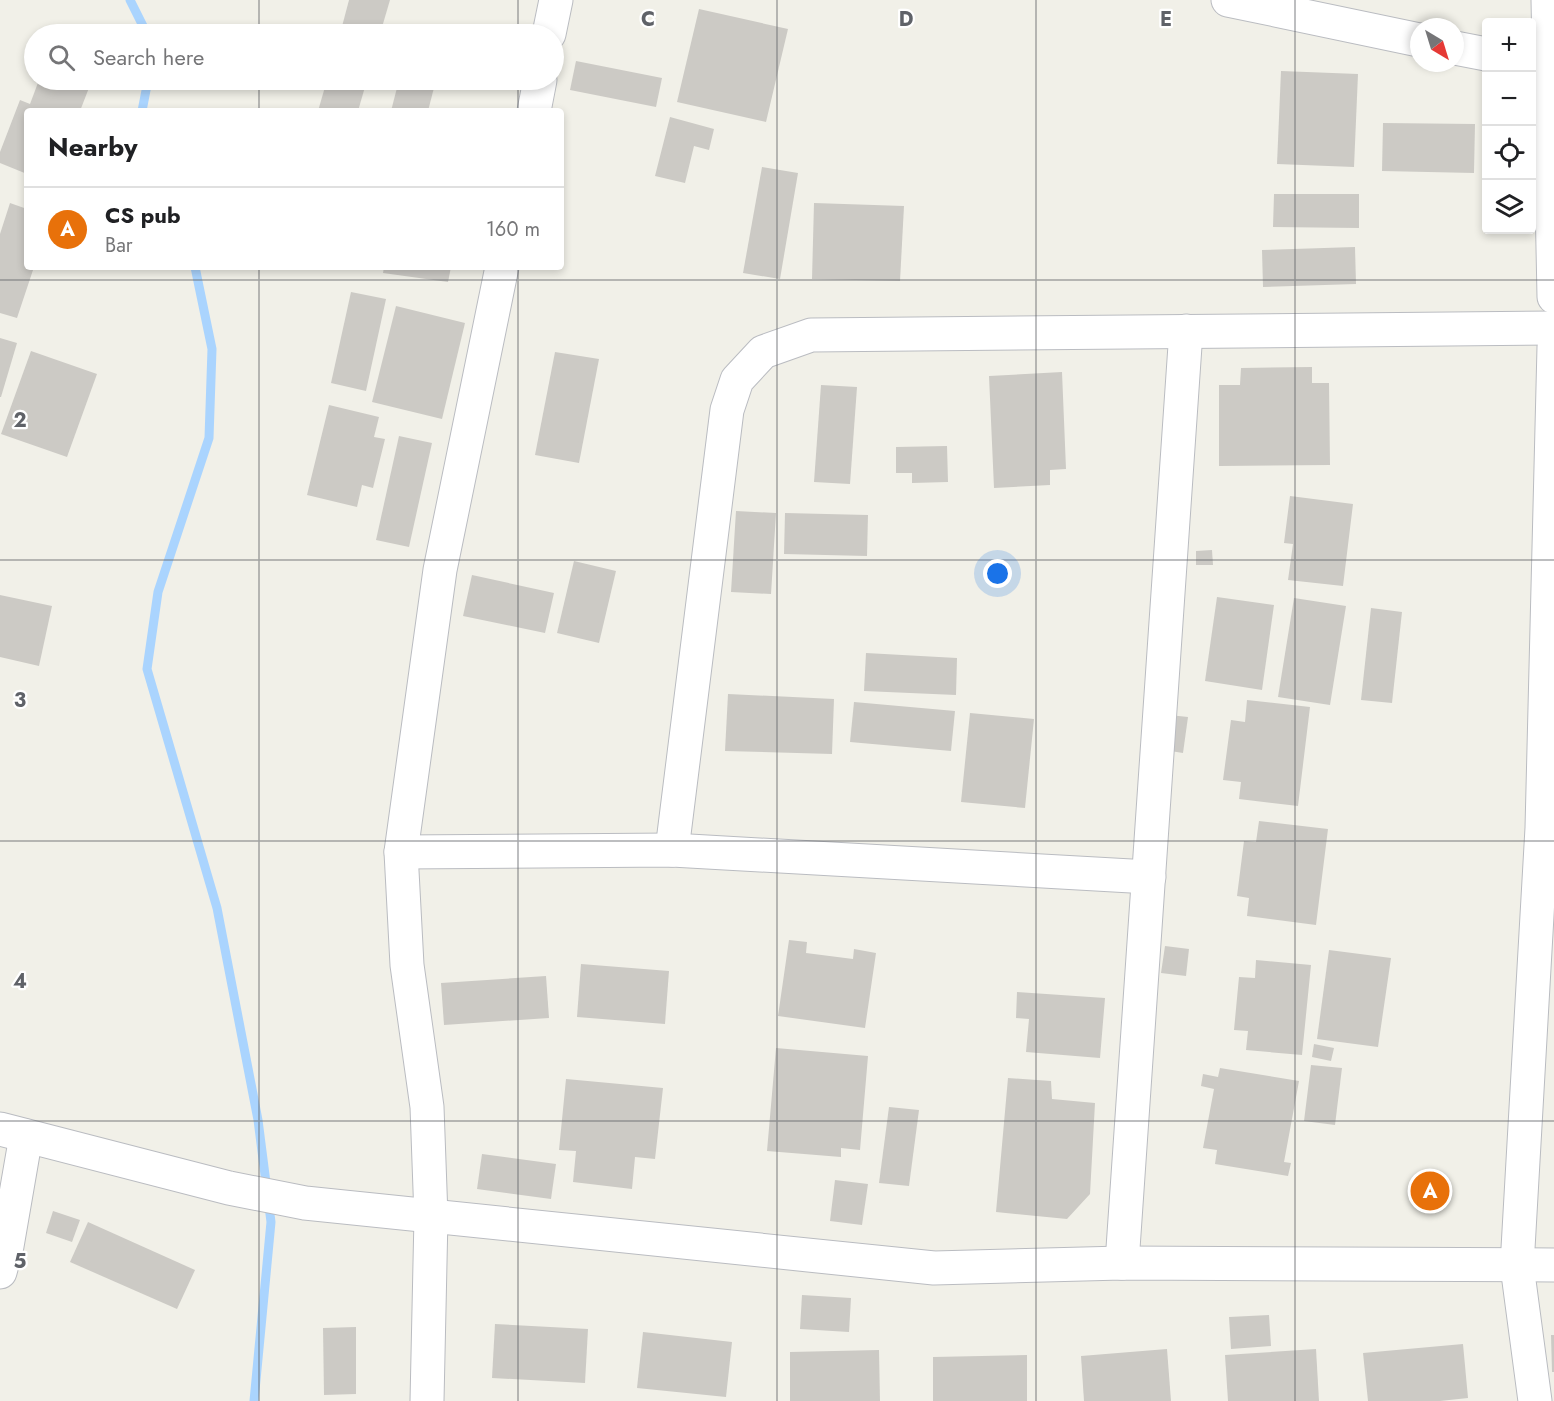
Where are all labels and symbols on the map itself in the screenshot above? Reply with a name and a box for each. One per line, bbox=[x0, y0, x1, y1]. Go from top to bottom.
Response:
text: C bbox=[641, 5, 655, 34]
text: D bbox=[899, 5, 913, 34]
text: E bbox=[1160, 5, 1172, 34]
north arrow bbox=[1410, 18, 1464, 72]
text: 2 bbox=[13, 406, 27, 435]
your location bbox=[983, 559, 1012, 588]
text: 3 bbox=[14, 686, 26, 715]
text: 4 bbox=[13, 967, 27, 996]
pin: A bbox=[1410, 1168, 1450, 1214]
text: 5 bbox=[14, 1247, 27, 1276]

